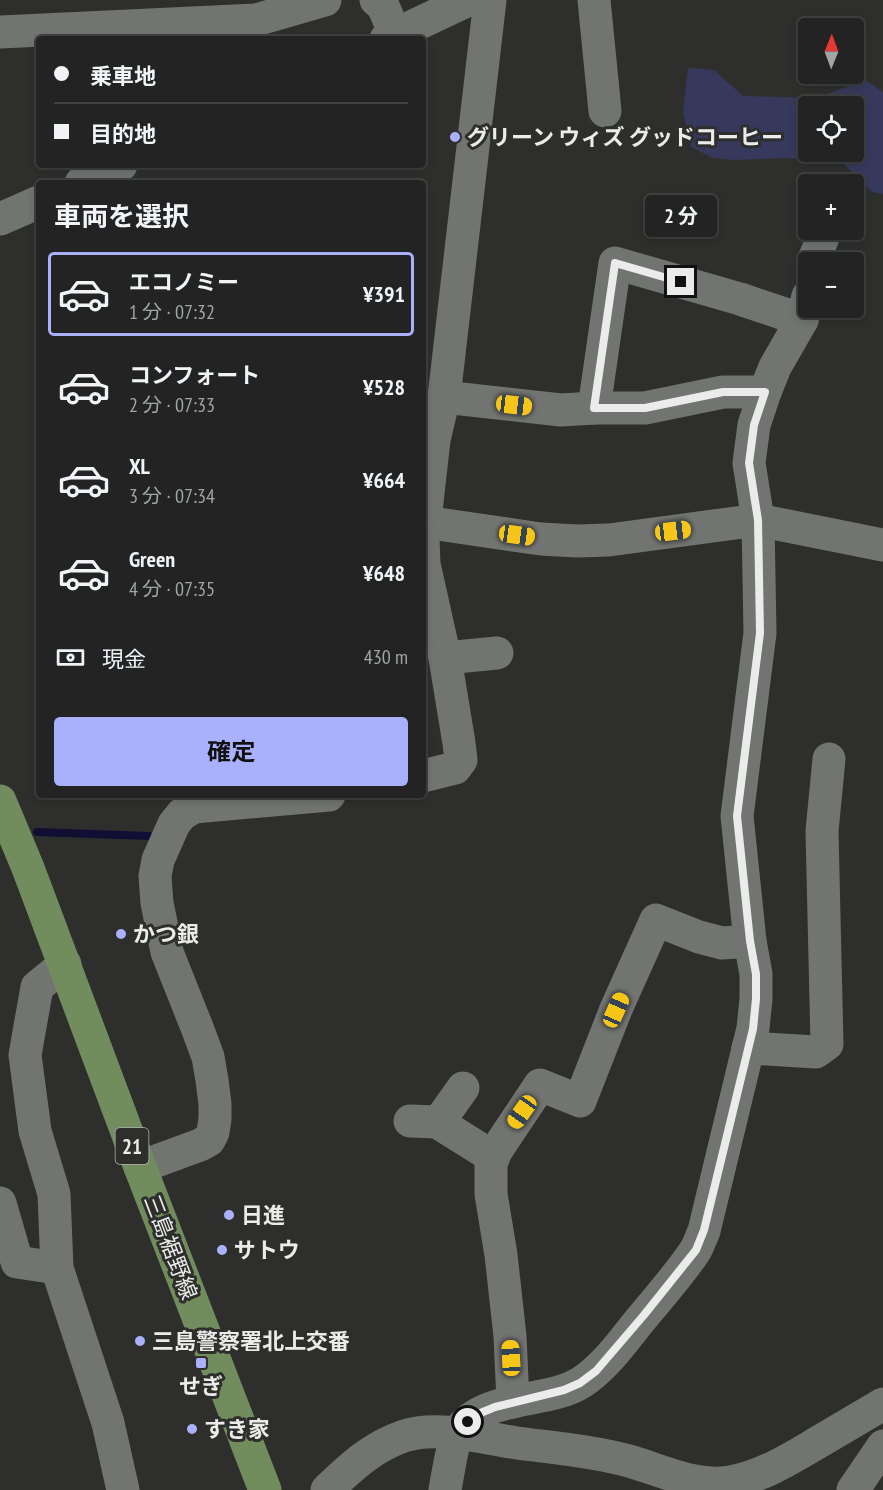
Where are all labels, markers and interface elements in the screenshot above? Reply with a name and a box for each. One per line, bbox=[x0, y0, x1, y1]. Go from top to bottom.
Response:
north arrow bbox=[798, 18, 864, 84]
map controls bbox=[798, 18, 864, 318]
text: 乗車地 bbox=[90, 62, 156, 90]
button: locate bbox=[798, 96, 864, 162]
text: 目的地 bbox=[90, 120, 156, 148]
place label: グリーン ウィズ グッドコーヒー bbox=[467, 123, 783, 151]
marker: グリーン ウィズ グッドコーヒー bbox=[448, 130, 462, 144]
button: + bbox=[798, 174, 864, 240]
callout: 2 分 bbox=[645, 195, 717, 237]
text: 車両を選択 bbox=[54, 199, 189, 233]
text: 2 分 bbox=[664, 203, 698, 229]
button: − bbox=[798, 252, 864, 318]
icon: car bbox=[57, 267, 111, 321]
text: エコノミー bbox=[129, 268, 239, 296]
route end bbox=[667, 268, 694, 295]
text: ¥391 bbox=[363, 280, 405, 308]
text: 1 分 · 07:32 bbox=[129, 299, 215, 325]
icon: car bbox=[57, 360, 111, 414]
text: コンフォート bbox=[129, 361, 260, 389]
text: ¥528 bbox=[363, 373, 405, 401]
text: 2 分 · 07:33 bbox=[129, 392, 215, 418]
car bbox=[495, 394, 533, 416]
text: XL bbox=[129, 452, 150, 480]
icon: car bbox=[57, 453, 111, 507]
text: ¥664 bbox=[363, 466, 405, 494]
text: 3 分 · 07:34 bbox=[129, 483, 215, 509]
car bbox=[654, 520, 692, 542]
car bbox=[498, 524, 536, 546]
text: Green bbox=[129, 545, 175, 573]
icon: car bbox=[57, 546, 111, 600]
text: ¥648 bbox=[363, 559, 405, 587]
text: 4 分 · 07:35 bbox=[129, 576, 215, 602]
icon: cash bbox=[54, 641, 87, 674]
text: 430 m bbox=[364, 644, 408, 670]
text: 現金 bbox=[102, 645, 146, 673]
button: 確定 bbox=[54, 717, 408, 786]
place label: かつ銀 bbox=[133, 920, 199, 948]
marker: かつ銀 bbox=[114, 927, 128, 941]
car bbox=[600, 990, 632, 1030]
car bbox=[504, 1092, 540, 1132]
road number: 21 bbox=[116, 1128, 148, 1164]
street label: 三島裾野線 bbox=[138, 1191, 204, 1303]
place label: 日進 bbox=[241, 1201, 285, 1229]
marker: 日進 bbox=[222, 1208, 236, 1222]
place label: サトウ bbox=[234, 1236, 300, 1264]
marker: サトウ bbox=[215, 1243, 229, 1257]
place label: 三島警察署北上交番 bbox=[152, 1327, 350, 1355]
marker: 三島警察署北上交番 bbox=[133, 1334, 147, 1348]
car bbox=[501, 1340, 521, 1376]
marker: せぎ bbox=[194, 1356, 208, 1370]
place label: せぎ bbox=[179, 1372, 223, 1400]
route start bbox=[454, 1408, 481, 1435]
place label: すき家 bbox=[204, 1415, 270, 1443]
marker: すき家 bbox=[185, 1422, 199, 1436]

